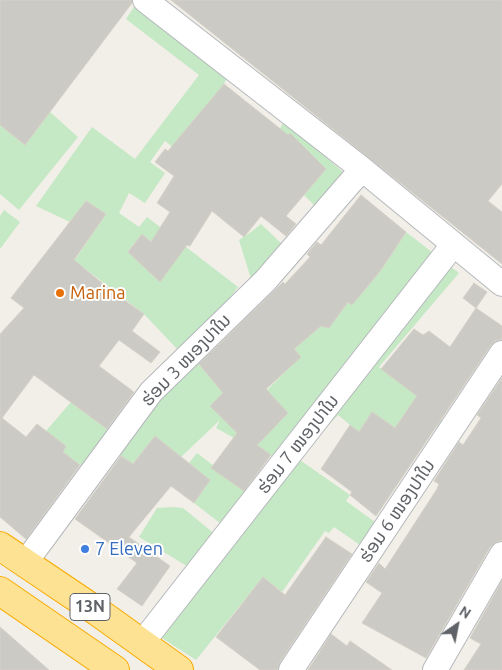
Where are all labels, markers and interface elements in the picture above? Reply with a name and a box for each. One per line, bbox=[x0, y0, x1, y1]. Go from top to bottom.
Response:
place label: Marina bbox=[70, 282, 126, 304]
marker: Marina bbox=[54, 287, 66, 299]
street label: ຮ່ອມ 3 ໜອງປາໃນ bbox=[137, 309, 235, 411]
street label: ຮ່ອມ 7 ໜອງປາໃນ bbox=[253, 390, 343, 498]
street label: ຮ່ອມ 6 ໜອງປາໃນ bbox=[355, 455, 439, 567]
place label: 7 Eleven bbox=[95, 538, 163, 560]
marker: 7 Eleven bbox=[79, 543, 91, 555]
road number: 13N bbox=[70, 594, 110, 620]
north arrow bbox=[432, 600, 482, 650]
text: N bbox=[456, 603, 474, 622]

